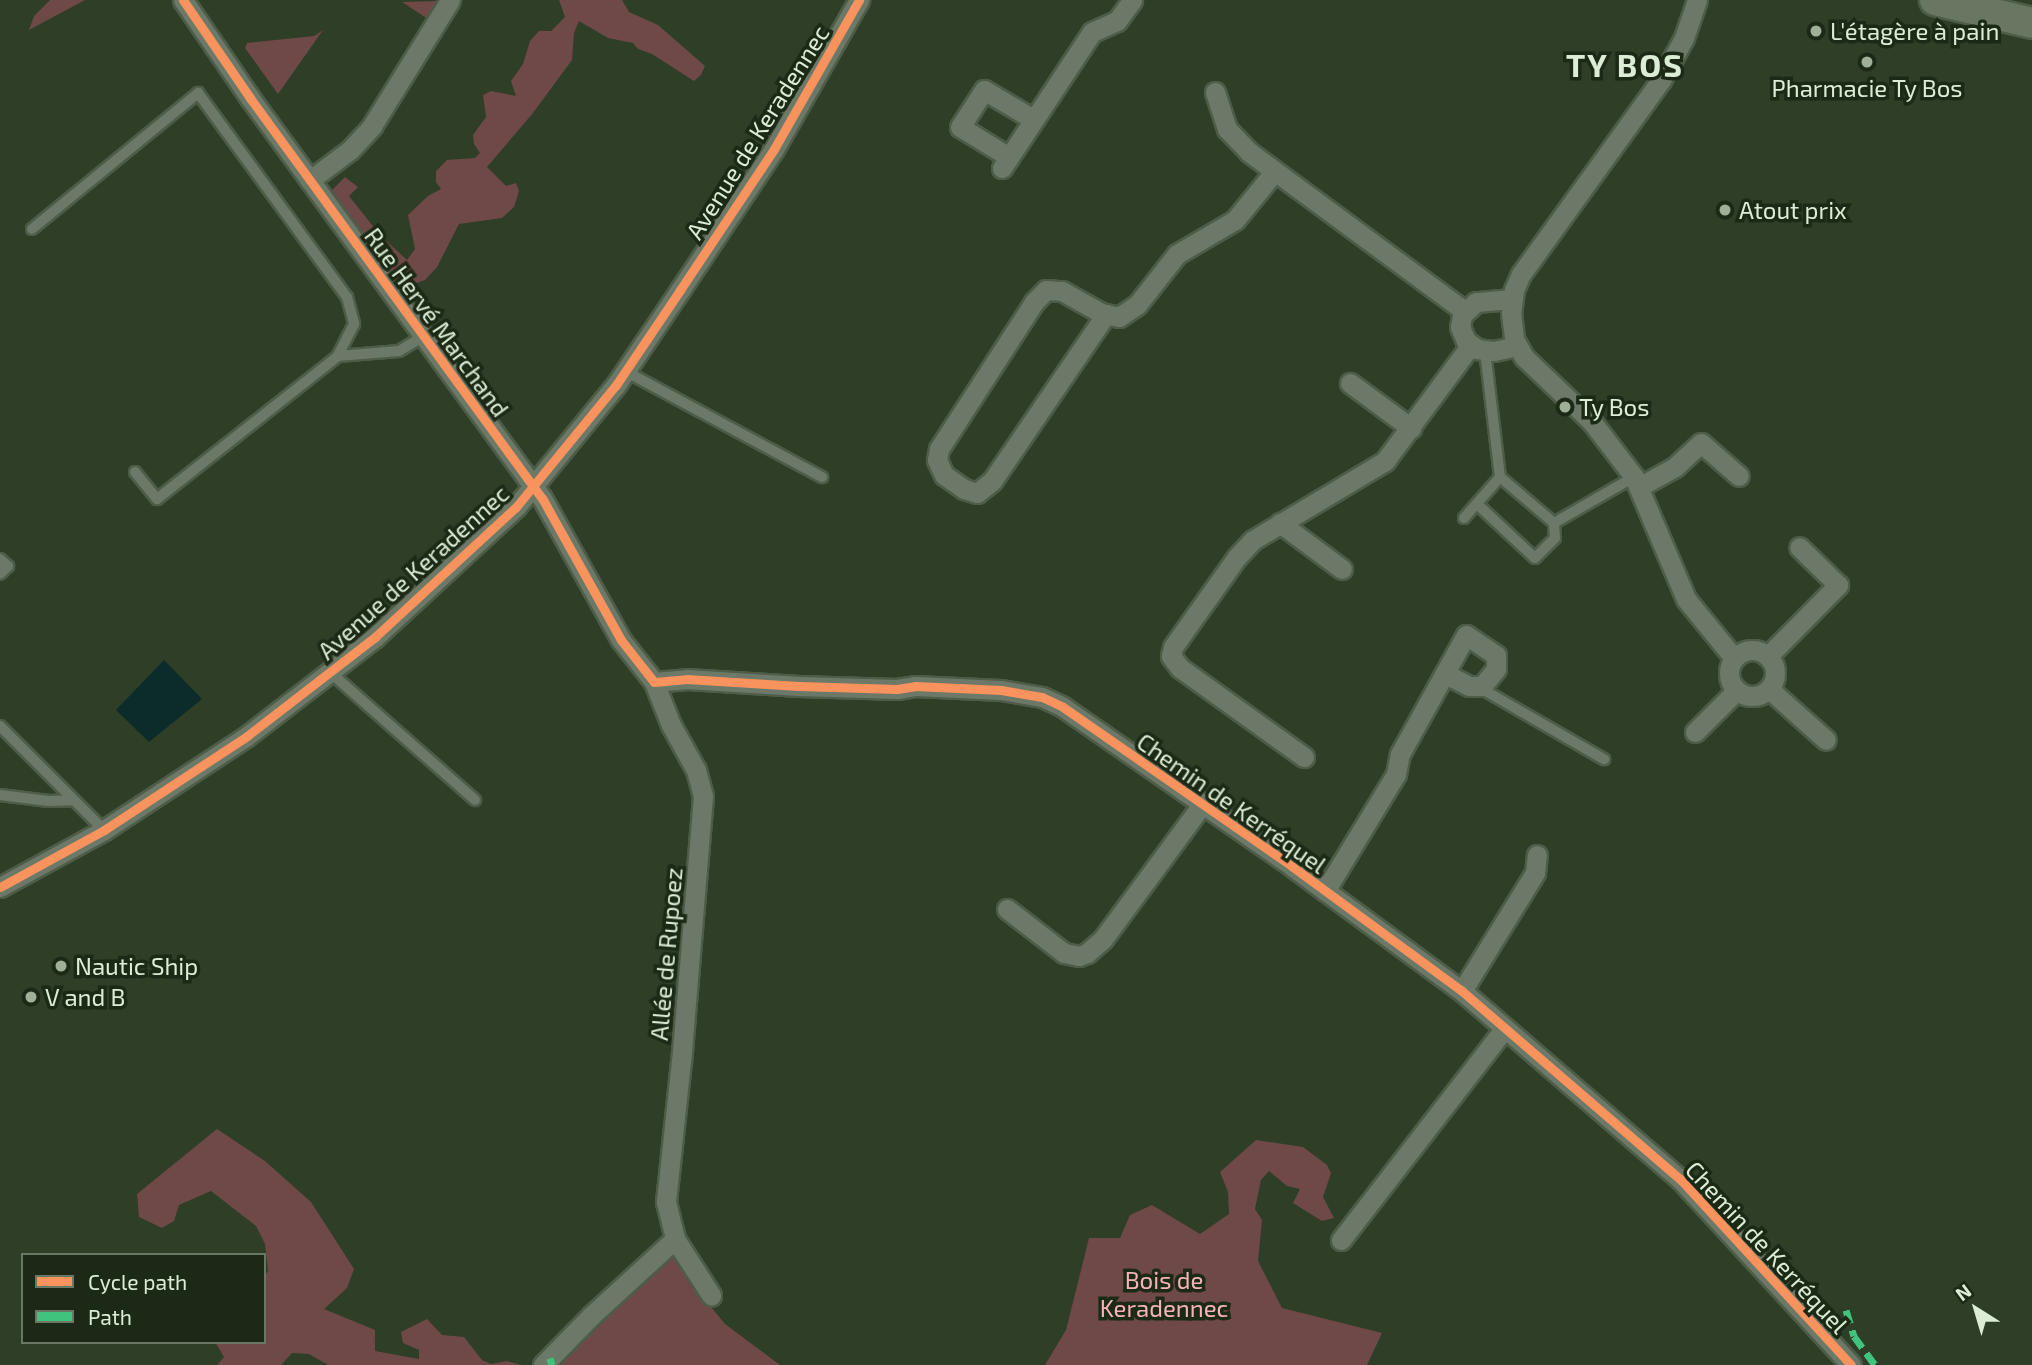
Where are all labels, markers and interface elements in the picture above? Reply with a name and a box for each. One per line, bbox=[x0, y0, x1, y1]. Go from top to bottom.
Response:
place label: L'étagère à pain bbox=[1830, 17, 1999, 45]
street label: Avenue de Keradennec bbox=[679, 20, 835, 244]
marker: L'étagère à pain bbox=[1808, 23, 1824, 39]
district label: TY BOS bbox=[1566, 45, 1684, 83]
marker: Pharmacie Ty Bos bbox=[1859, 54, 1875, 70]
place label: Pharmacie Ty Bos bbox=[1771, 74, 1963, 102]
place label: Atout prix bbox=[1739, 196, 1847, 224]
marker: Atout prix bbox=[1717, 202, 1733, 218]
street label: Rue Hervé Marchand bbox=[359, 222, 515, 422]
place label: Ty Bos bbox=[1579, 393, 1650, 421]
marker: Ty Bos bbox=[1557, 399, 1573, 415]
street label: Avenue de Keradennec bbox=[312, 479, 514, 665]
street label: Chemin de Kerréquel bbox=[1132, 727, 1332, 879]
street label: Allée de Rupoez bbox=[644, 866, 688, 1042]
place label: Nautic Ship bbox=[75, 952, 198, 980]
marker: Nautic Ship bbox=[53, 958, 69, 974]
place label: V and B bbox=[45, 983, 126, 1011]
marker: V and B bbox=[23, 989, 39, 1005]
street label: Chemin de Kerréquel bbox=[1680, 1155, 1854, 1339]
legend bbox=[21, 1253, 266, 1344]
park label: Bois de Keradennec bbox=[1100, 1266, 1228, 1322]
text: Cycle path bbox=[88, 1269, 187, 1294]
north arrow bbox=[1941, 1274, 2011, 1344]
text: N bbox=[1951, 1279, 1975, 1305]
text: Path bbox=[88, 1304, 132, 1329]

